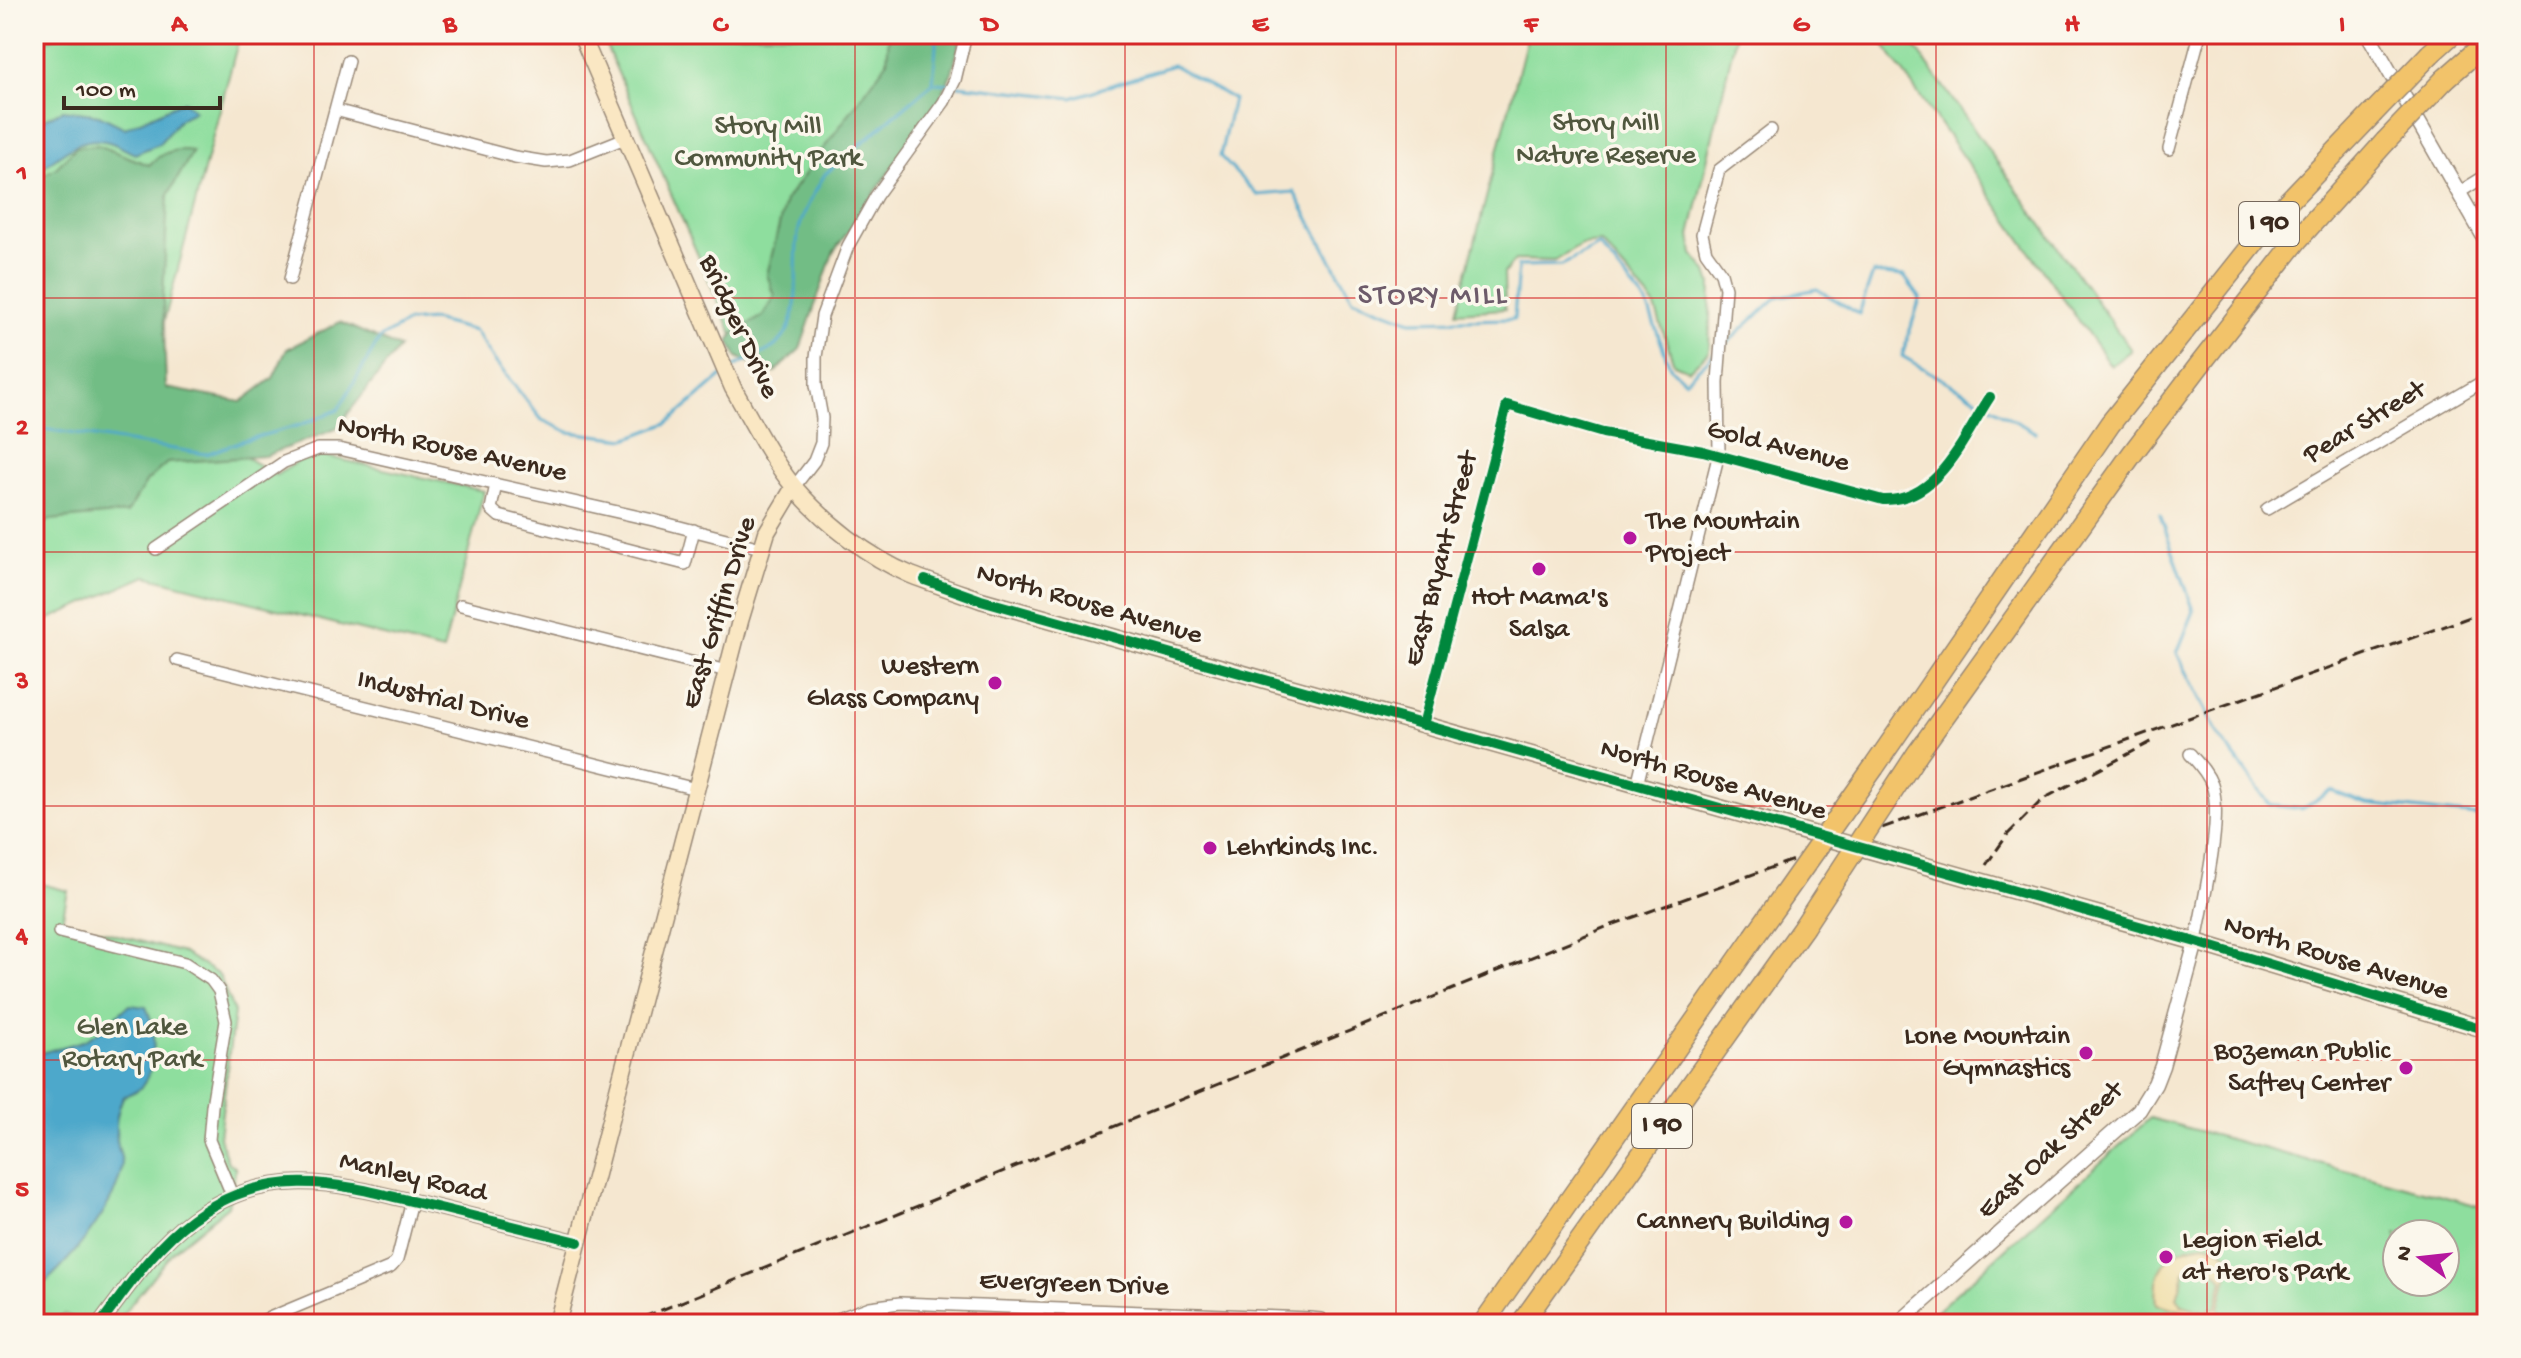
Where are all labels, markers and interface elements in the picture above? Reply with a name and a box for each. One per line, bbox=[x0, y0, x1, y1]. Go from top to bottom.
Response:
text: A bbox=[170, 11, 188, 42]
text: B bbox=[442, 11, 458, 42]
text: C bbox=[713, 11, 730, 42]
text: D bbox=[980, 11, 1000, 42]
text: E bbox=[1252, 11, 1270, 42]
text: F bbox=[1523, 11, 1539, 42]
text: G bbox=[1793, 11, 1811, 42]
text: H bbox=[2065, 11, 2081, 42]
text: I bbox=[2339, 11, 2345, 42]
scale bar bbox=[64, 60, 220, 110]
text: 100 m bbox=[75, 77, 136, 106]
park label: Story Mill Nature Reserve bbox=[1516, 108, 1697, 173]
park label: Story Mill Community Park bbox=[674, 111, 864, 176]
text: 1 bbox=[16, 160, 27, 191]
road number: I 90 bbox=[2239, 202, 2299, 246]
street label: Bridger Drive bbox=[690, 249, 786, 405]
district label: STORY MILL bbox=[1358, 280, 1508, 315]
street label: Pear Street bbox=[2297, 372, 2434, 473]
street label: North Rouse Avenue bbox=[334, 410, 570, 491]
street label: Gold Avenue bbox=[1703, 413, 1853, 481]
text: 2 bbox=[16, 414, 29, 445]
street label: East Bryant Street bbox=[1397, 446, 1487, 670]
place label: The Mountain Project bbox=[1644, 506, 1800, 571]
street label: East Griffin Drive bbox=[675, 512, 765, 713]
marker: The Mountain Project bbox=[1621, 529, 1639, 547]
street label: North Rouse Avenue bbox=[972, 557, 1206, 653]
marker: Hot Mama's Salsa bbox=[1530, 560, 1548, 578]
place label: Hot Mama's Salsa bbox=[1471, 582, 1608, 647]
place label: Western Glass Company bbox=[806, 651, 980, 716]
street label: Industrial Drive bbox=[353, 664, 533, 739]
text: 3 bbox=[14, 668, 29, 699]
marker: Western Glass Company bbox=[986, 674, 1004, 692]
street label: North Rouse Avenue bbox=[1596, 733, 1830, 829]
place label: Lehrkinds Inc. bbox=[1226, 832, 1379, 865]
marker: Lehrkinds Inc. bbox=[1201, 839, 1219, 857]
street label: North Rouse Avenue bbox=[2219, 909, 2453, 1009]
text: 4 bbox=[15, 922, 29, 953]
park label: Glen Lake Rotary Park bbox=[62, 1012, 204, 1077]
place label: Lone Mountain Gymnastics bbox=[1904, 1021, 2071, 1086]
place label: Bozeman Public Saftey Center bbox=[2213, 1036, 2392, 1101]
marker: Lone Mountain Gymnastics bbox=[2077, 1044, 2095, 1062]
marker: Bozeman Public Saftey Center bbox=[2397, 1059, 2415, 1077]
street label: East Oak Street bbox=[1971, 1073, 2133, 1227]
road number: I 90 bbox=[1632, 1104, 1692, 1148]
street label: Manley Road bbox=[336, 1145, 493, 1212]
text: 5 bbox=[15, 1176, 29, 1207]
place label: Cannery Building bbox=[1637, 1206, 1830, 1239]
marker: Cannery Building bbox=[1837, 1213, 1855, 1231]
north arrow bbox=[2381, 1218, 2461, 1298]
place label: Legion Field at Hero's Park bbox=[2182, 1225, 2350, 1290]
text: N bbox=[2391, 1244, 2420, 1264]
marker: Legion Field at Hero's Park bbox=[2157, 1248, 2175, 1266]
street label: Evergreen Drive bbox=[979, 1265, 1170, 1305]

